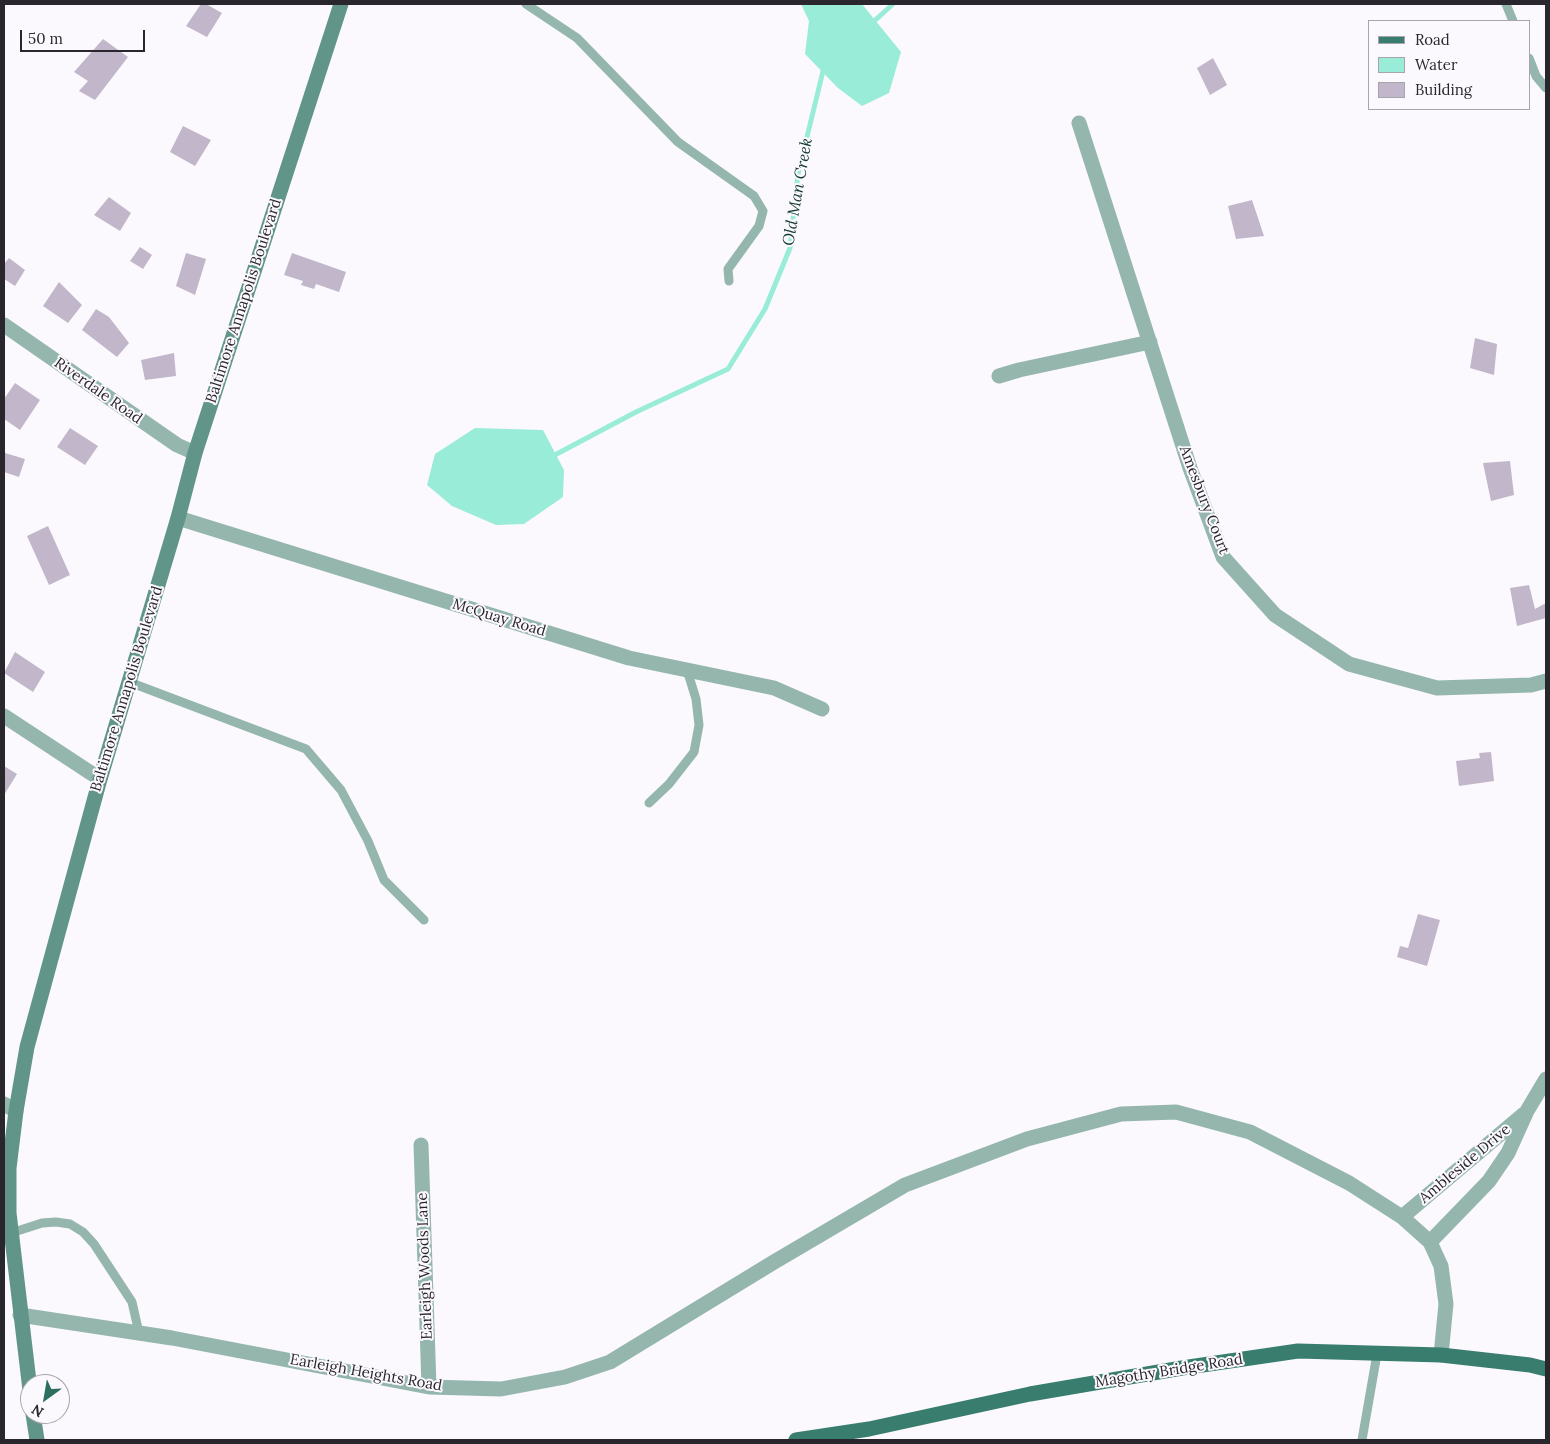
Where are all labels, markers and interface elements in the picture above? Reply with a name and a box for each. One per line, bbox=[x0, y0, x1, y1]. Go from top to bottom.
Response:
scale bar bbox=[22, 20, 148, 52]
legend bbox=[1368, 20, 1530, 110]
text: 50 m bbox=[28, 29, 63, 48]
text: Road bbox=[1415, 30, 1450, 49]
text: Water bbox=[1415, 55, 1457, 74]
text: Building bbox=[1415, 80, 1472, 99]
water label: Old Man Creek bbox=[779, 137, 817, 247]
street label: Baltimore Annapolis Boulevard bbox=[202, 197, 286, 405]
street label: Riverdale Road bbox=[51, 354, 145, 428]
street label: Amesbury Court bbox=[1175, 443, 1233, 557]
street label: Baltimore Annapolis Boulevard bbox=[87, 584, 167, 794]
street label: McQuay Road bbox=[450, 595, 548, 641]
street label: Ambleside Drive bbox=[1416, 1121, 1514, 1207]
street label: Earleigh Woods Lane bbox=[413, 1192, 437, 1340]
street label: Magothy Bridge Road bbox=[1094, 1350, 1244, 1392]
street label: Earleigh Heights Road bbox=[288, 1351, 444, 1395]
north arrow bbox=[20, 1374, 70, 1424]
text: N bbox=[28, 1400, 47, 1421]

